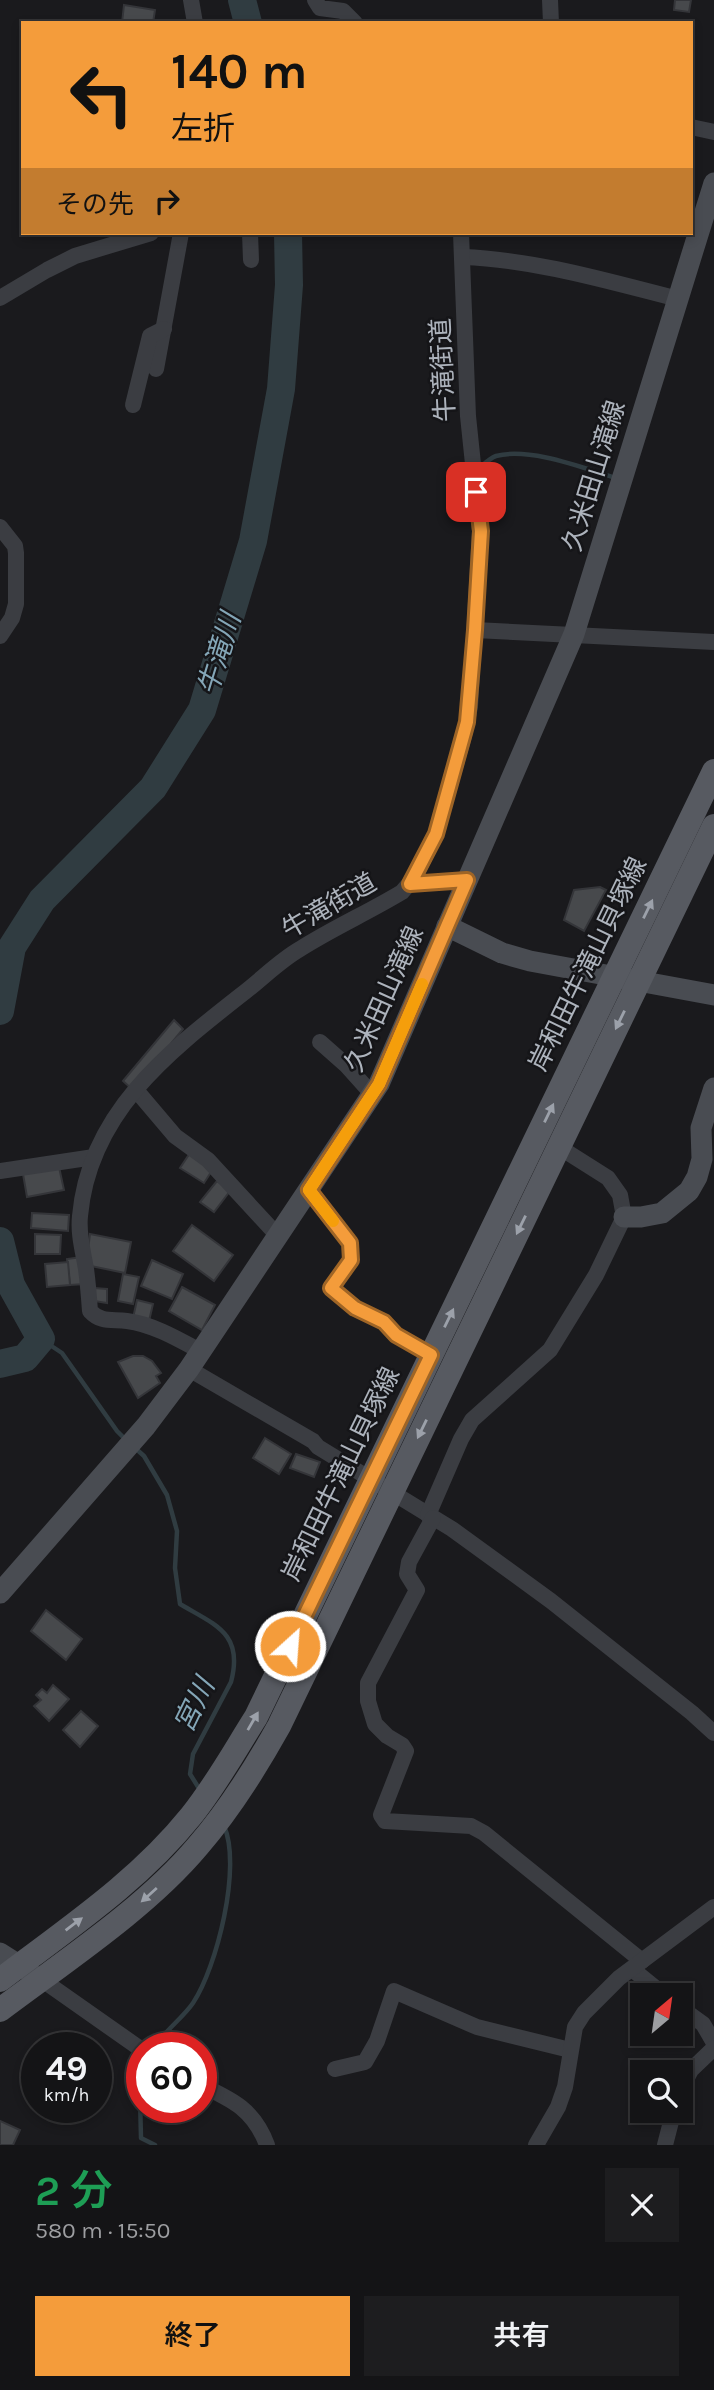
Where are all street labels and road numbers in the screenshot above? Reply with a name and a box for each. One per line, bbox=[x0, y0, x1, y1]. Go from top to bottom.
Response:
street label: 牛滝街道 bbox=[425, 317, 461, 423]
street label: 久米田山滝線 bbox=[556, 397, 632, 555]
street label: 岸和田牛滝山貝塚線 bbox=[523, 852, 653, 1076]
street label: 牛滝街道 bbox=[276, 867, 382, 945]
street label: 久米田山滝線 bbox=[338, 921, 430, 1077]
street label: 岸和田牛滝山貝塚線 bbox=[276, 1362, 406, 1586]

